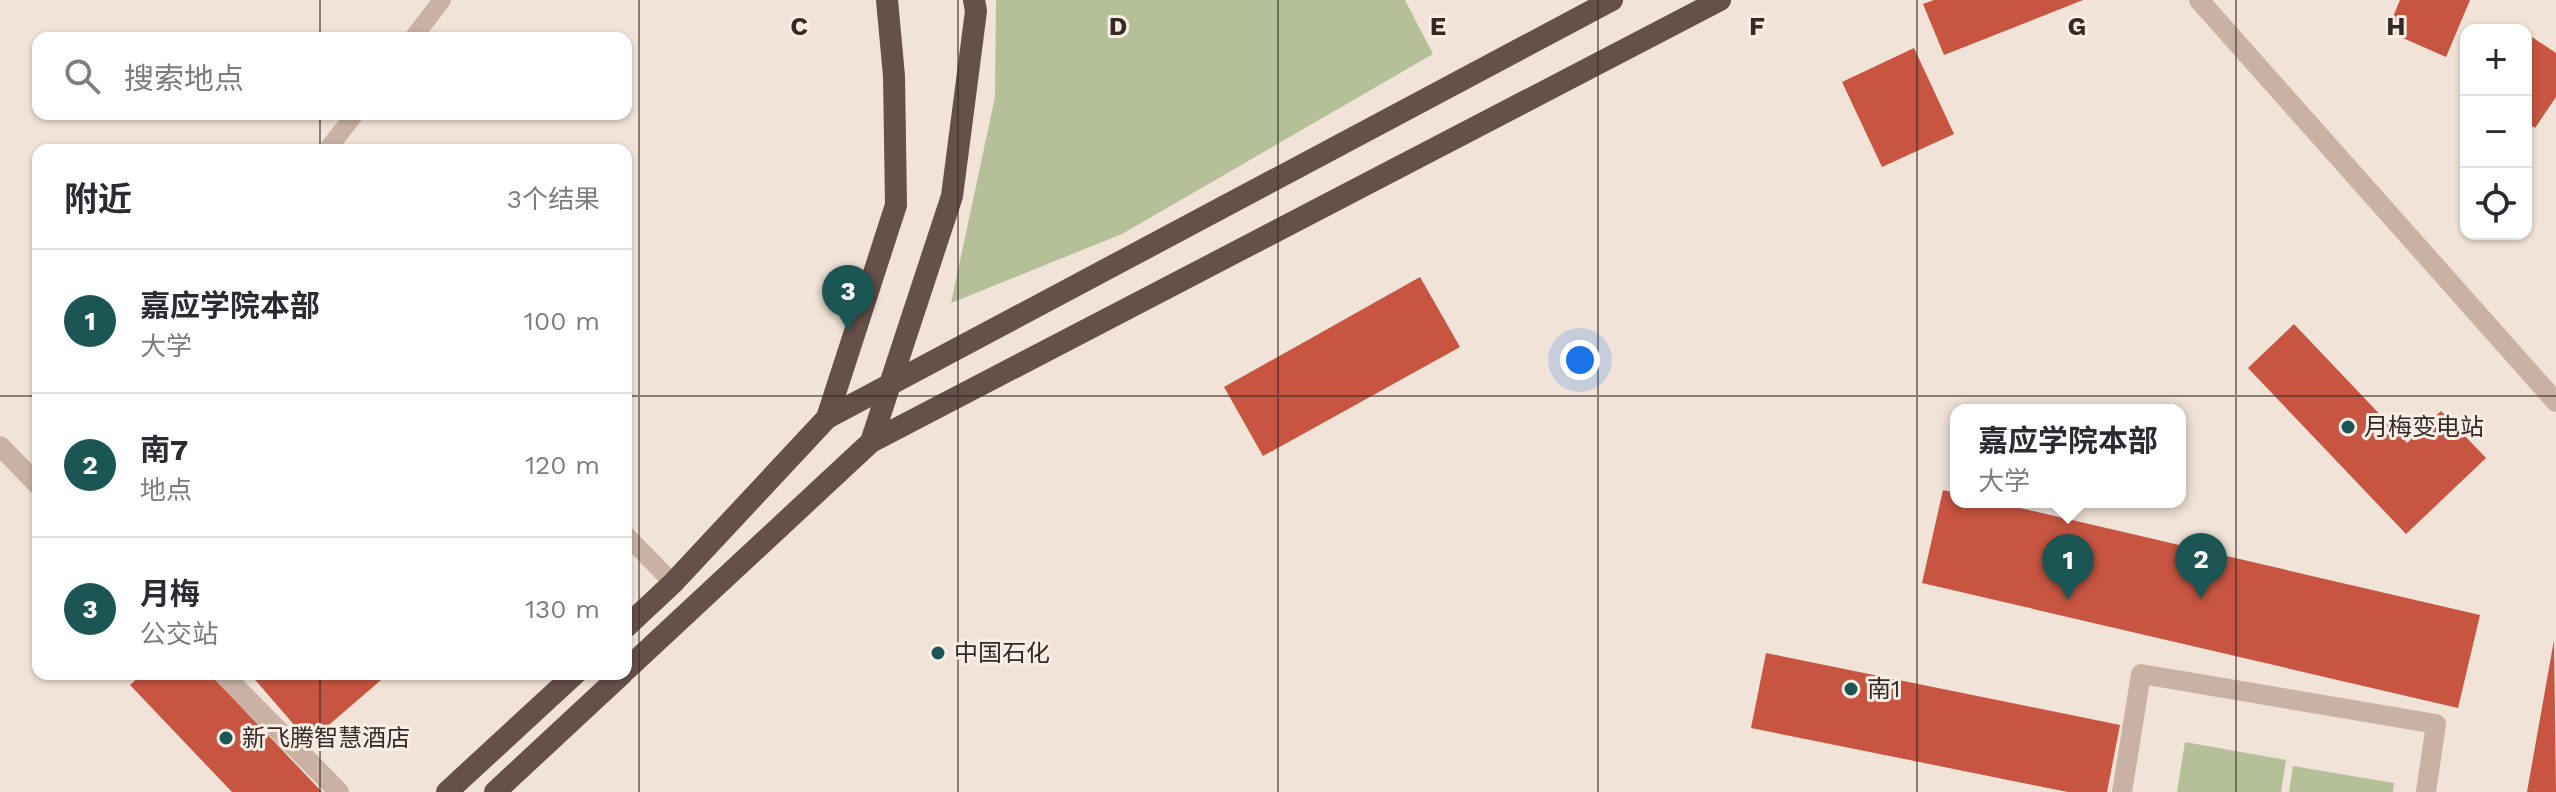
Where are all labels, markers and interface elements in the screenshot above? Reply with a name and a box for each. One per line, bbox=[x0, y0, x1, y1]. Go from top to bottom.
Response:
text: C bbox=[790, 11, 808, 41]
text: D bbox=[1109, 11, 1127, 41]
text: E bbox=[1430, 11, 1446, 41]
text: F bbox=[1749, 11, 1765, 41]
text: G bbox=[2068, 11, 2086, 41]
text: H bbox=[2386, 11, 2406, 41]
map controls bbox=[2460, 24, 2532, 240]
button: + bbox=[2460, 24, 2532, 96]
search box bbox=[32, 32, 632, 120]
icon: search bbox=[60, 54, 104, 98]
text: 搜索地点 bbox=[124, 61, 244, 96]
button: − bbox=[2460, 96, 2532, 168]
button: locate bbox=[2460, 168, 2532, 240]
text: 附近 bbox=[64, 179, 132, 219]
text: 3个结果 bbox=[507, 184, 600, 214]
pin: 3 bbox=[822, 265, 874, 331]
text: 嘉应学院本部 bbox=[140, 288, 320, 323]
text: 1 bbox=[84, 306, 96, 336]
text: 100 m bbox=[524, 306, 600, 336]
text: 大学 bbox=[140, 331, 192, 361]
your location bbox=[1560, 340, 1600, 380]
popup bbox=[1950, 404, 2186, 508]
place label: 月梅变电站 bbox=[2364, 413, 2484, 441]
marker: 月梅变电站 bbox=[2339, 418, 2357, 436]
text: 嘉应学院本部 bbox=[1978, 423, 2158, 458]
text: 南7 bbox=[140, 432, 188, 467]
text: 2 bbox=[82, 450, 98, 480]
text: 120 m bbox=[525, 450, 600, 480]
text: 大学 bbox=[1978, 466, 2030, 496]
text: 地点 bbox=[140, 475, 192, 505]
pin: 2 bbox=[2175, 533, 2227, 599]
pin: 1 bbox=[2042, 534, 2094, 600]
text: 月梅 bbox=[140, 576, 200, 611]
text: 3 bbox=[82, 594, 98, 624]
text: 130 m bbox=[525, 594, 600, 624]
text: 公交站 bbox=[140, 619, 218, 649]
place label: 中国石化 bbox=[954, 639, 1050, 667]
marker: 中国石化 bbox=[929, 644, 947, 662]
place label: 南1 bbox=[1867, 675, 1900, 703]
marker: 南1 bbox=[1842, 680, 1860, 698]
place label: 新飞腾智慧酒店 bbox=[242, 724, 410, 752]
marker: 新飞腾智慧酒店 bbox=[217, 729, 235, 747]

